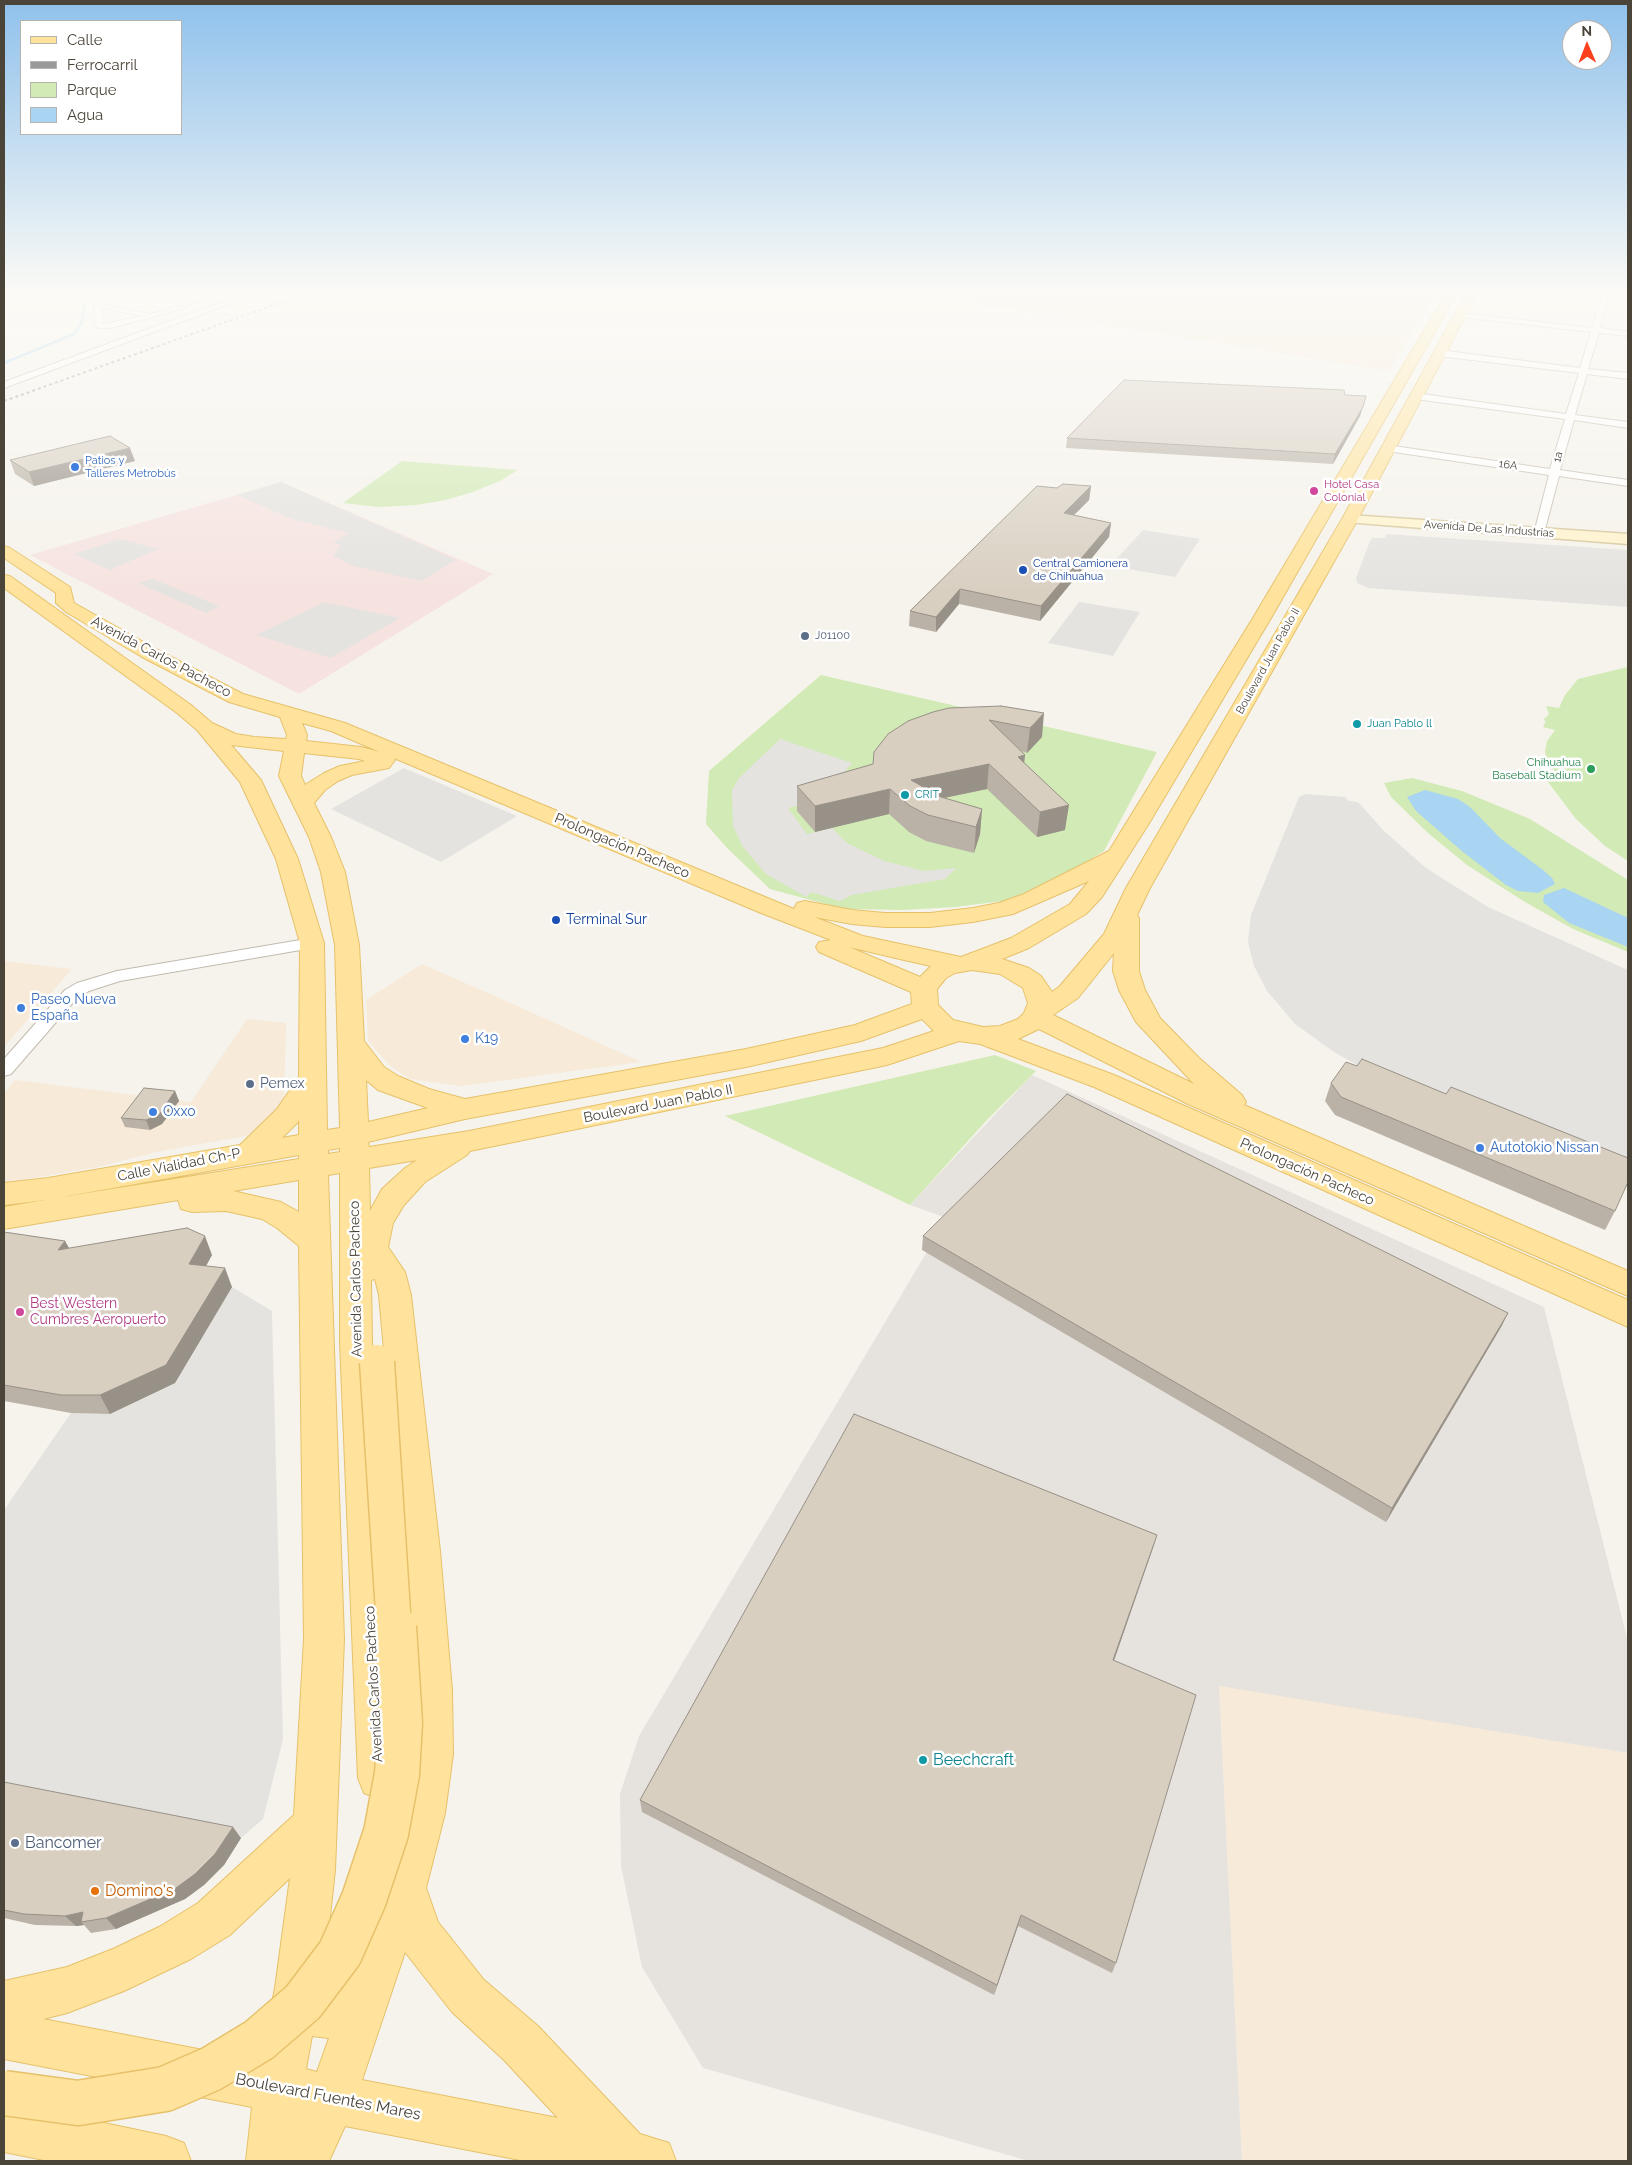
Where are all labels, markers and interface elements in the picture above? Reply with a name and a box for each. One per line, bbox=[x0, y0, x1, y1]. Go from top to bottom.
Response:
legend bbox=[20, 20, 182, 135]
north arrow bbox=[1562, 20, 1612, 70]
text: N bbox=[1581, 23, 1592, 39]
text: Calle bbox=[67, 31, 102, 49]
text: Ferrocarril bbox=[67, 56, 138, 74]
text: Parque bbox=[67, 81, 116, 99]
text: Agua bbox=[67, 106, 103, 124]
street label: 1a bbox=[1550, 450, 1566, 464]
place label: Patios y Talleres Metrobús bbox=[85, 454, 176, 480]
street label: 16A bbox=[1498, 457, 1518, 473]
marker: Patios y Talleres Metrobús bbox=[69, 461, 81, 473]
place label: Hotel Casa Colonial bbox=[1324, 478, 1379, 504]
marker: Hotel Casa Colonial bbox=[1308, 485, 1320, 497]
street label: Avenida De Las Industrias bbox=[1424, 518, 1554, 540]
place label: Central Camionera de Chihuahua bbox=[1033, 557, 1128, 583]
marker: Central Camionera de Chihuahua bbox=[1017, 564, 1029, 576]
street label: Boulevard Juan Pablo II bbox=[1233, 606, 1303, 716]
street label: Avenida Carlos Pacheco bbox=[88, 613, 234, 701]
place label: J01100 bbox=[815, 629, 850, 643]
marker: J01100 bbox=[799, 630, 811, 642]
place label: Juan Pablo ll bbox=[1367, 717, 1432, 731]
marker: Juan Pablo ll bbox=[1351, 718, 1363, 730]
place label: Chihuahua Baseball Stadium bbox=[1492, 756, 1581, 782]
marker: Chihuahua Baseball Stadium bbox=[1585, 763, 1597, 775]
place label: CRIT bbox=[915, 788, 939, 802]
marker: CRIT bbox=[899, 789, 911, 801]
street label: Prolongación Pacheco bbox=[552, 810, 692, 882]
place label: Terminal Sur bbox=[566, 912, 647, 928]
marker: Terminal Sur bbox=[550, 914, 562, 926]
place label: Paseo Nueva España bbox=[31, 992, 116, 1024]
marker: Paseo Nueva España bbox=[15, 1002, 27, 1014]
place label: K19 bbox=[475, 1031, 498, 1047]
marker: K19 bbox=[459, 1033, 471, 1045]
place label: Pemex bbox=[260, 1076, 305, 1092]
marker: Pemex bbox=[244, 1078, 256, 1090]
street label: Boulevard Juan Pablo II bbox=[582, 1081, 734, 1127]
place label: Oxxo bbox=[163, 1104, 195, 1120]
marker: Oxxo bbox=[147, 1106, 159, 1118]
street label: Prolongación Pacheco bbox=[1237, 1135, 1377, 1209]
place label: Autotokio Nissan bbox=[1490, 1140, 1599, 1156]
marker: Autotokio Nissan bbox=[1474, 1142, 1486, 1154]
street label: Calle Vialidad Ch-P bbox=[116, 1145, 242, 1185]
street label: Avenida Carlos Pacheco bbox=[346, 1201, 366, 1357]
place label: Best Western Cumbres Aeropuerto bbox=[30, 1296, 166, 1328]
marker: Best Western Cumbres Aeropuerto bbox=[14, 1306, 26, 1318]
street label: Avenida Carlos Pacheco bbox=[362, 1605, 386, 1763]
place label: Beechcraft bbox=[933, 1750, 1014, 1770]
marker: Beechcraft bbox=[917, 1754, 929, 1766]
place label: Bancomer bbox=[25, 1833, 102, 1853]
marker: Bancomer bbox=[9, 1837, 21, 1849]
place label: Domino's bbox=[105, 1881, 173, 1901]
marker: Domino's bbox=[89, 1885, 101, 1897]
street label: Boulevard Fuentes Mares bbox=[234, 2070, 422, 2124]

